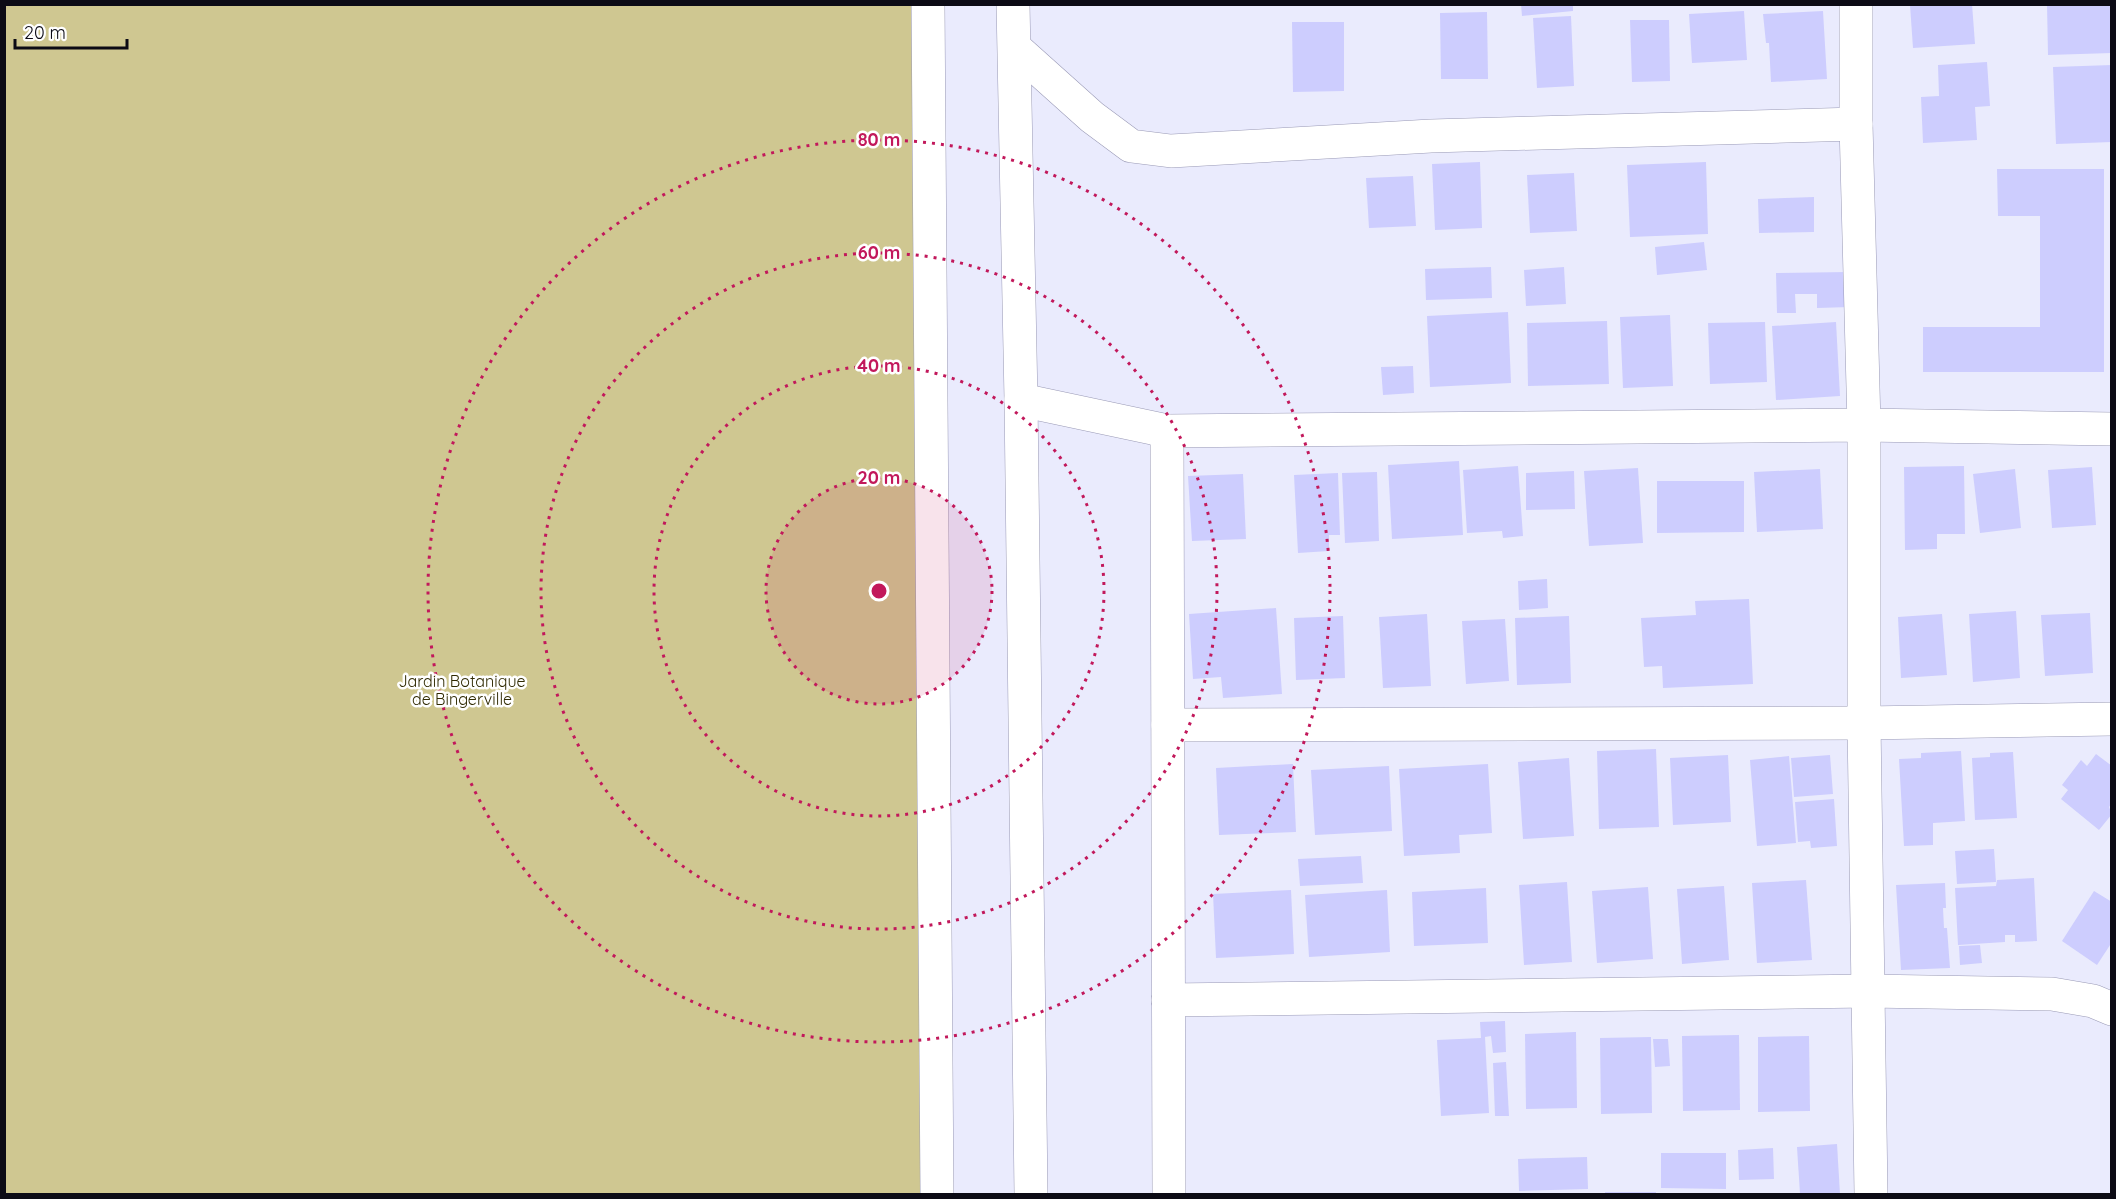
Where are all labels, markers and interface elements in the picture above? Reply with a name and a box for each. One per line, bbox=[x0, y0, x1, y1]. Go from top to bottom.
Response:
scale bar bbox=[15, 12, 128, 50]
text: 20 m bbox=[24, 21, 66, 44]
text: 80 m bbox=[858, 128, 900, 151]
text: 60 m bbox=[858, 241, 900, 264]
text: 40 m bbox=[857, 354, 901, 377]
text: 20 m bbox=[858, 466, 900, 489]
centre of rings bbox=[869, 581, 889, 601]
park label: Jardin Botanique de Bingerville bbox=[398, 671, 526, 709]

